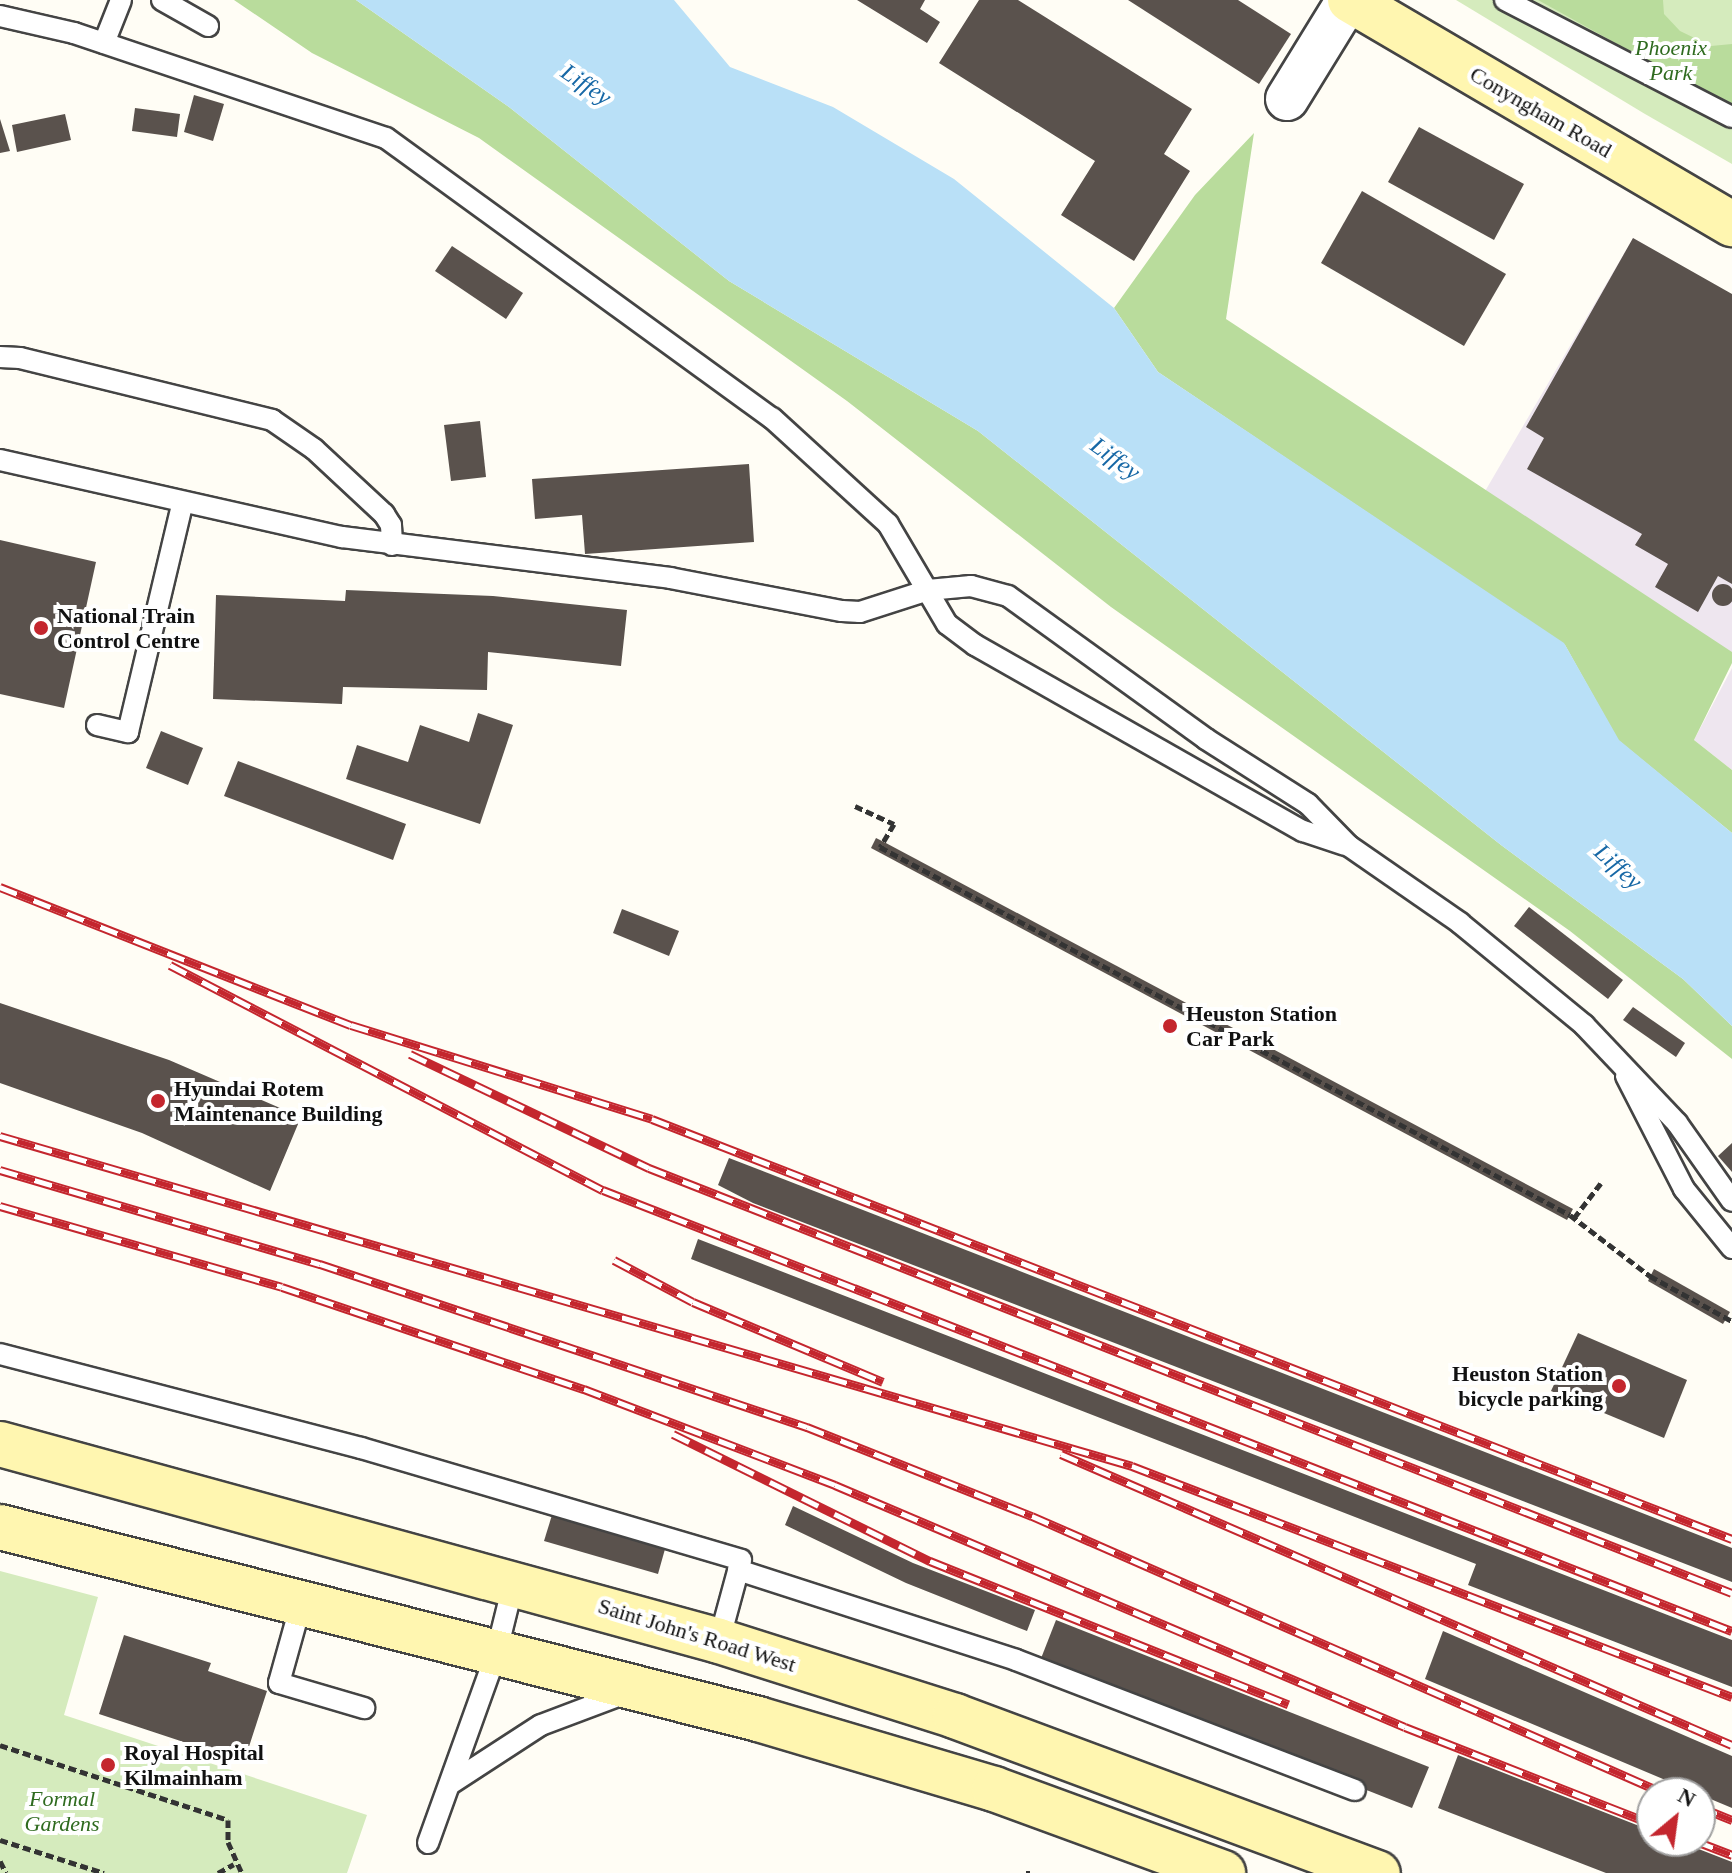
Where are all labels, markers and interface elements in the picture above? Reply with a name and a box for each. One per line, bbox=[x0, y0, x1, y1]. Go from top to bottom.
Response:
park label: Phoenix Park bbox=[1635, 34, 1707, 86]
water label: Liffey bbox=[555, 58, 617, 112]
street label: Conyngham Road bbox=[1465, 61, 1617, 163]
water label: Liffey bbox=[1084, 431, 1146, 487]
place label: National Train Control Centre bbox=[57, 602, 200, 654]
marker: National Train Control Centre bbox=[32, 619, 50, 637]
water label: Liffey bbox=[1588, 838, 1648, 896]
place label: Heuston Station Car Park bbox=[1186, 1000, 1337, 1052]
marker: Heuston Station Car Park bbox=[1161, 1017, 1179, 1035]
place label: Hyundai Rotem Maintenance Building bbox=[174, 1075, 382, 1126]
marker: Hyundai Rotem Maintenance Building bbox=[149, 1092, 167, 1110]
place label: Heuston Station bicycle parking bbox=[1452, 1360, 1603, 1412]
marker: Heuston Station bicycle parking bbox=[1610, 1377, 1628, 1395]
street label: Saint John's Road West bbox=[595, 1592, 799, 1678]
place label: Royal Hospital Kilmainham bbox=[124, 1739, 264, 1790]
marker: Royal Hospital Kilmainham bbox=[99, 1756, 117, 1774]
north arrow bbox=[1636, 1777, 1716, 1857]
text: N bbox=[1674, 1783, 1700, 1812]
park label: Formal Gardens bbox=[25, 1785, 99, 1836]

